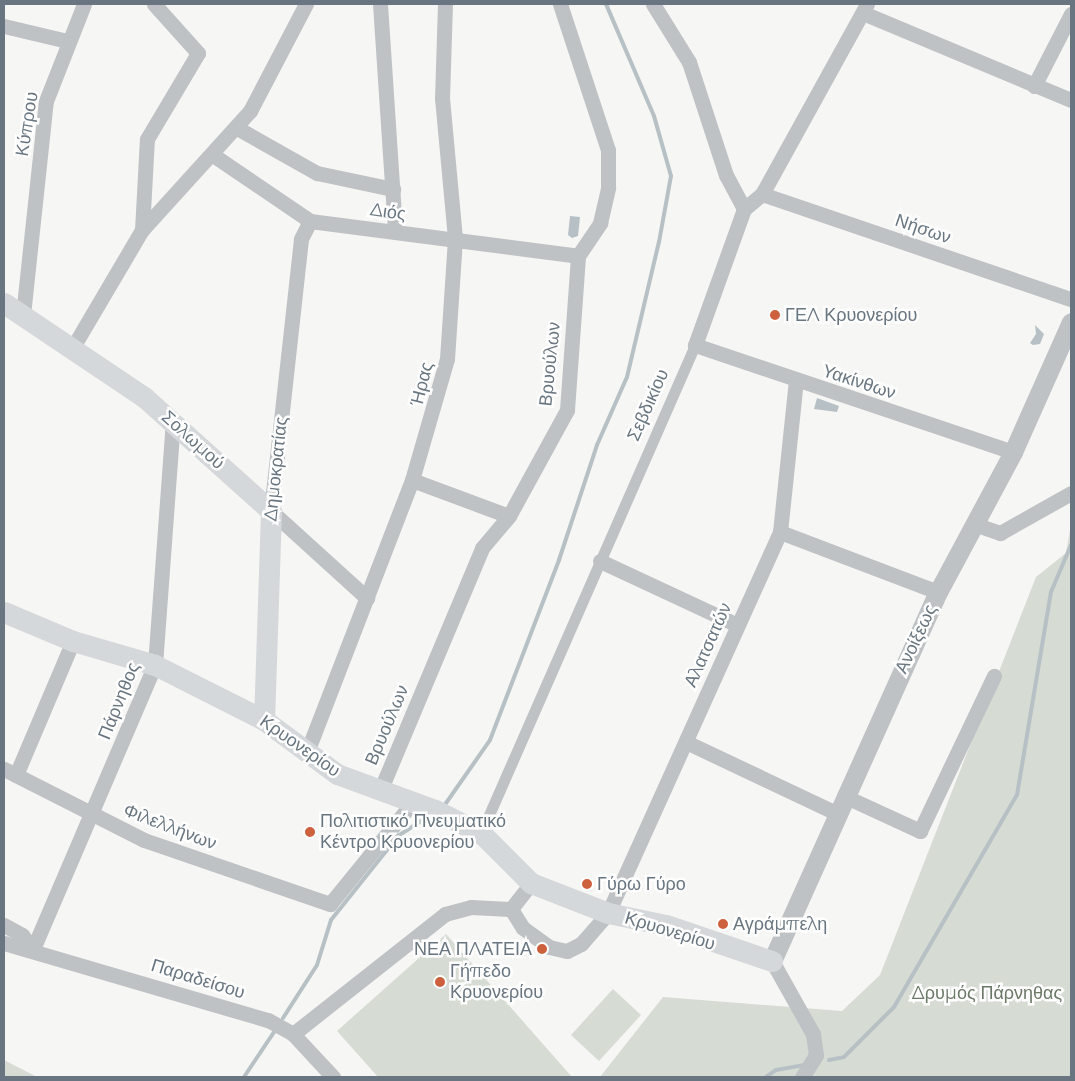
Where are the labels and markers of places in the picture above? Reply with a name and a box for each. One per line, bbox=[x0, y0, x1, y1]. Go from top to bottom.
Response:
place label: ΓΕΛ Κρυονερίου bbox=[785, 304, 917, 326]
marker: ΓΕΛ Κρυονερίου bbox=[769, 309, 781, 321]
place label: Πολιτιστικό Πνευματικό Κέντρο Κρυονερίου bbox=[320, 811, 506, 854]
marker: Πολιτιστικό Πνευματικό Κέντρο Κρυονερίου bbox=[304, 826, 316, 838]
place label: Γύρω Γύρο bbox=[597, 873, 686, 895]
marker: Γύρω Γύρο bbox=[581, 878, 593, 890]
place label: Αγράμπελη bbox=[733, 913, 827, 935]
marker: Αγράμπελη bbox=[717, 918, 729, 930]
place label: ΝΕΑ ΠΛΑΤΕΙΑ bbox=[414, 938, 532, 960]
marker: ΝΕΑ ΠΛΑΤΕΙΑ bbox=[536, 943, 548, 955]
place label: Γήπεδο Κρυονερίου bbox=[450, 961, 543, 1004]
marker: Γήπεδο Κρυονερίου bbox=[434, 976, 446, 988]

